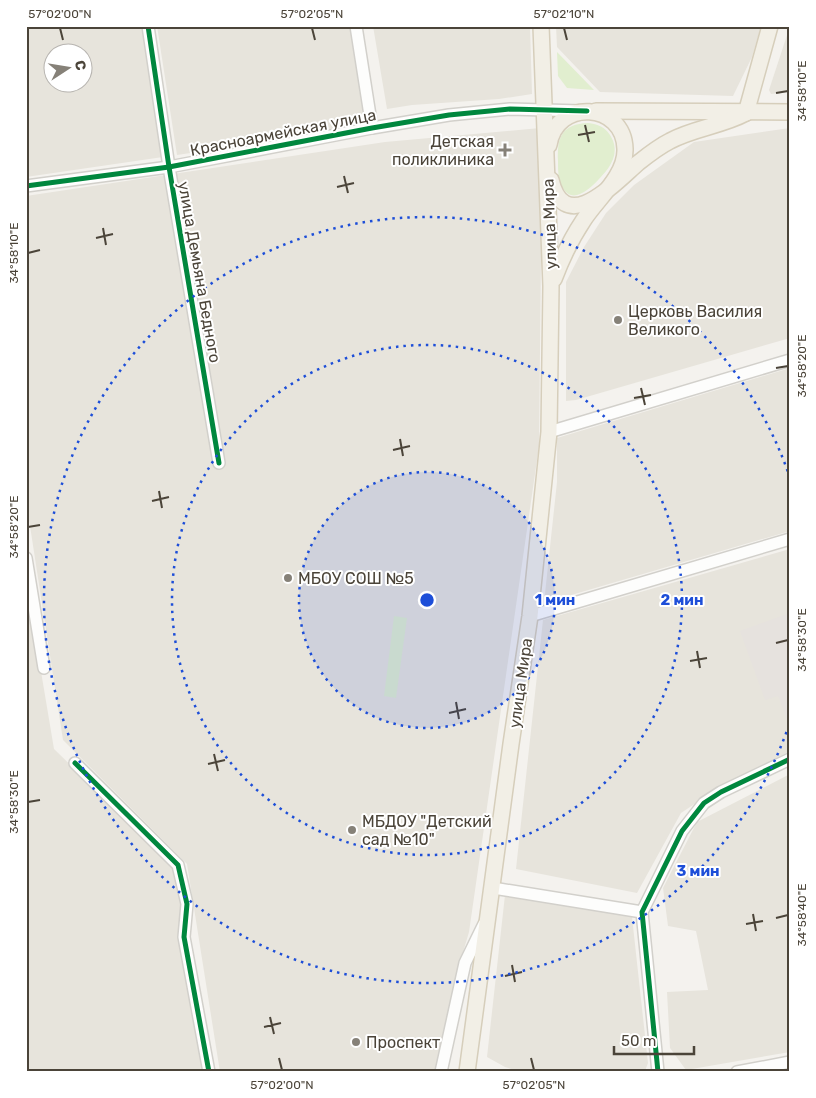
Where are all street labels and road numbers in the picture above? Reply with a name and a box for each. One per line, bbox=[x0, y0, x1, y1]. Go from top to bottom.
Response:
street label: Красноармейская улица bbox=[188, 105, 378, 160]
street label: улица Мира bbox=[538, 178, 561, 270]
street label: улица Демьяна Бедного bbox=[174, 180, 225, 364]
street label: улица Мира bbox=[505, 637, 536, 729]

